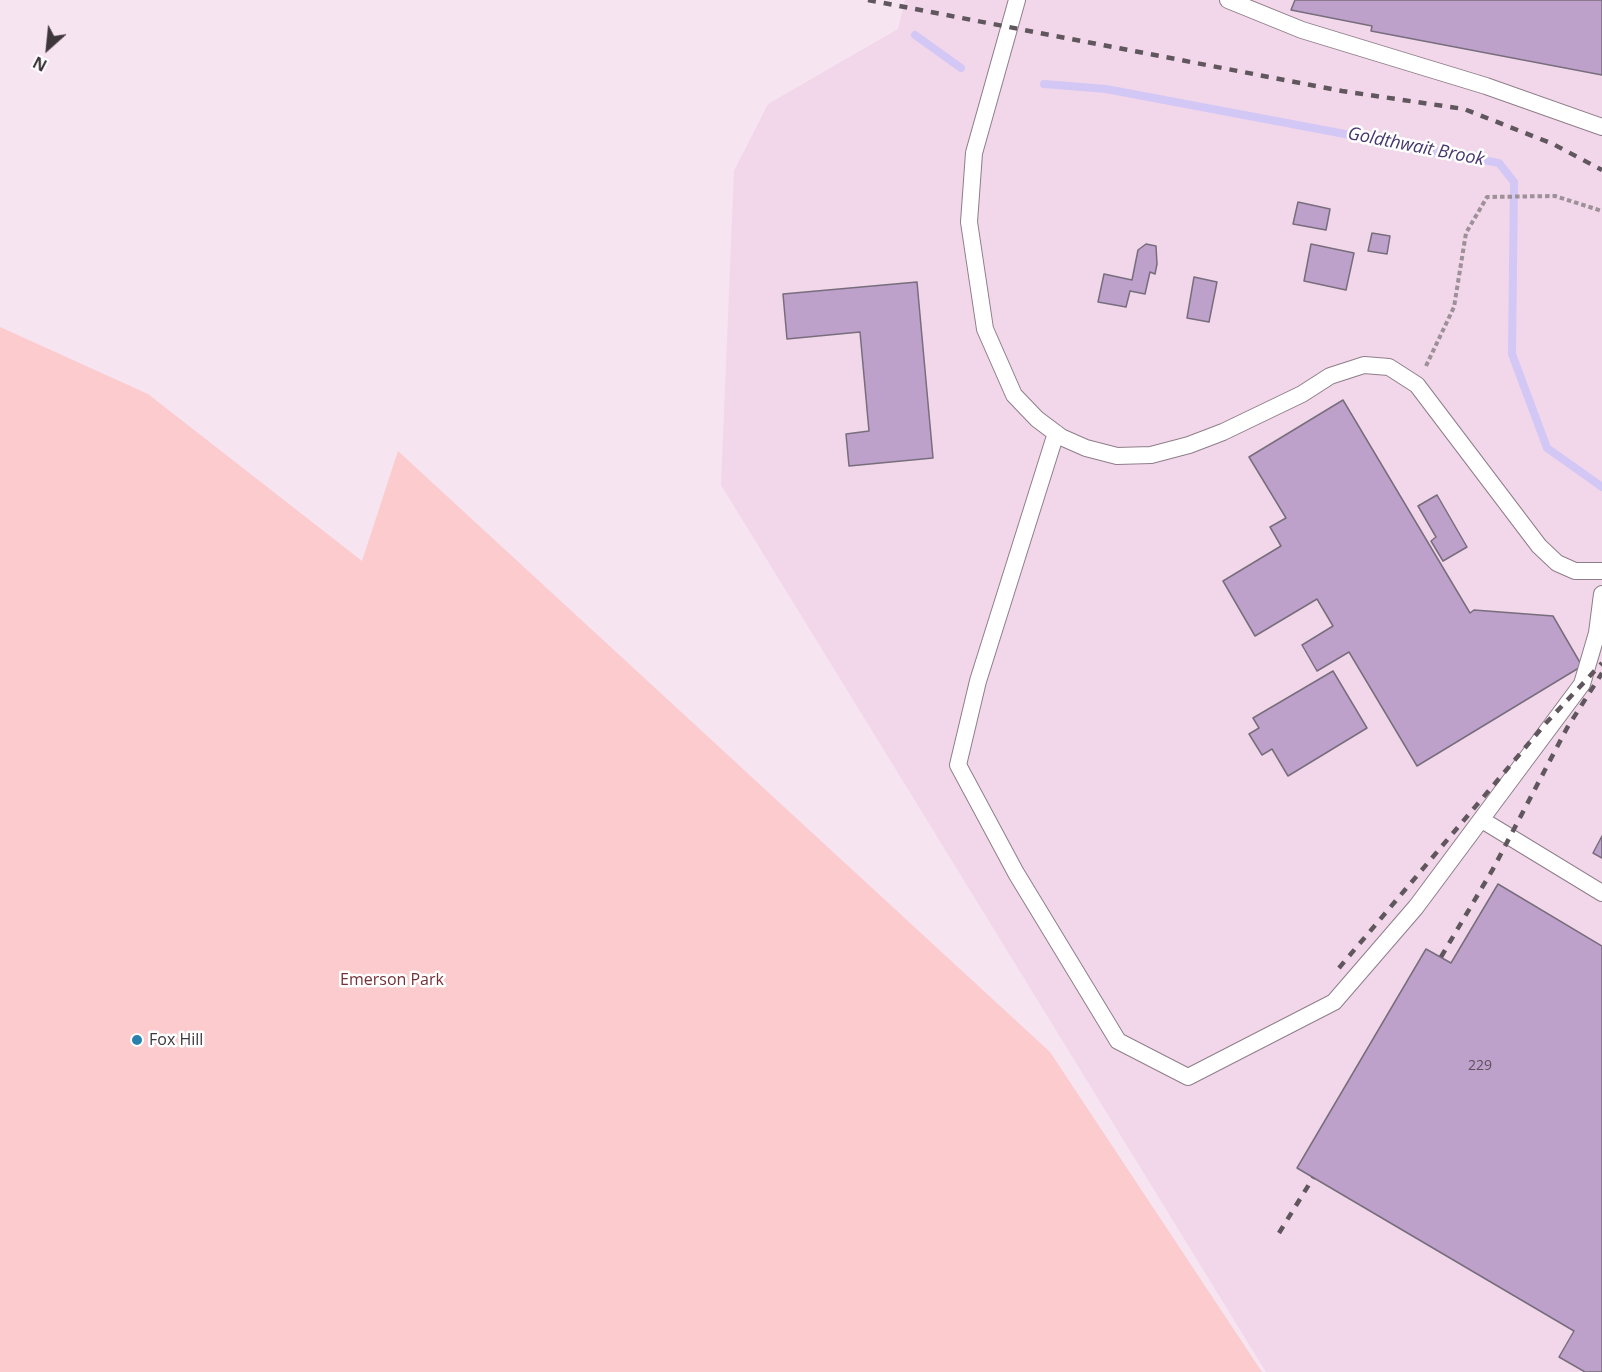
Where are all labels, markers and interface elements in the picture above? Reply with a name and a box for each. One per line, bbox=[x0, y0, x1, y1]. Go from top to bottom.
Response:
north arrow bbox=[18, 18, 78, 78]
text: N bbox=[29, 51, 51, 77]
water label: Goldthwait Brook bbox=[1346, 123, 1486, 171]
park label: Emerson Park bbox=[340, 970, 444, 990]
place label: Fox Hill bbox=[149, 1030, 203, 1050]
marker: Fox Hill bbox=[130, 1033, 144, 1047]
house number: 229 bbox=[1468, 1058, 1492, 1074]

